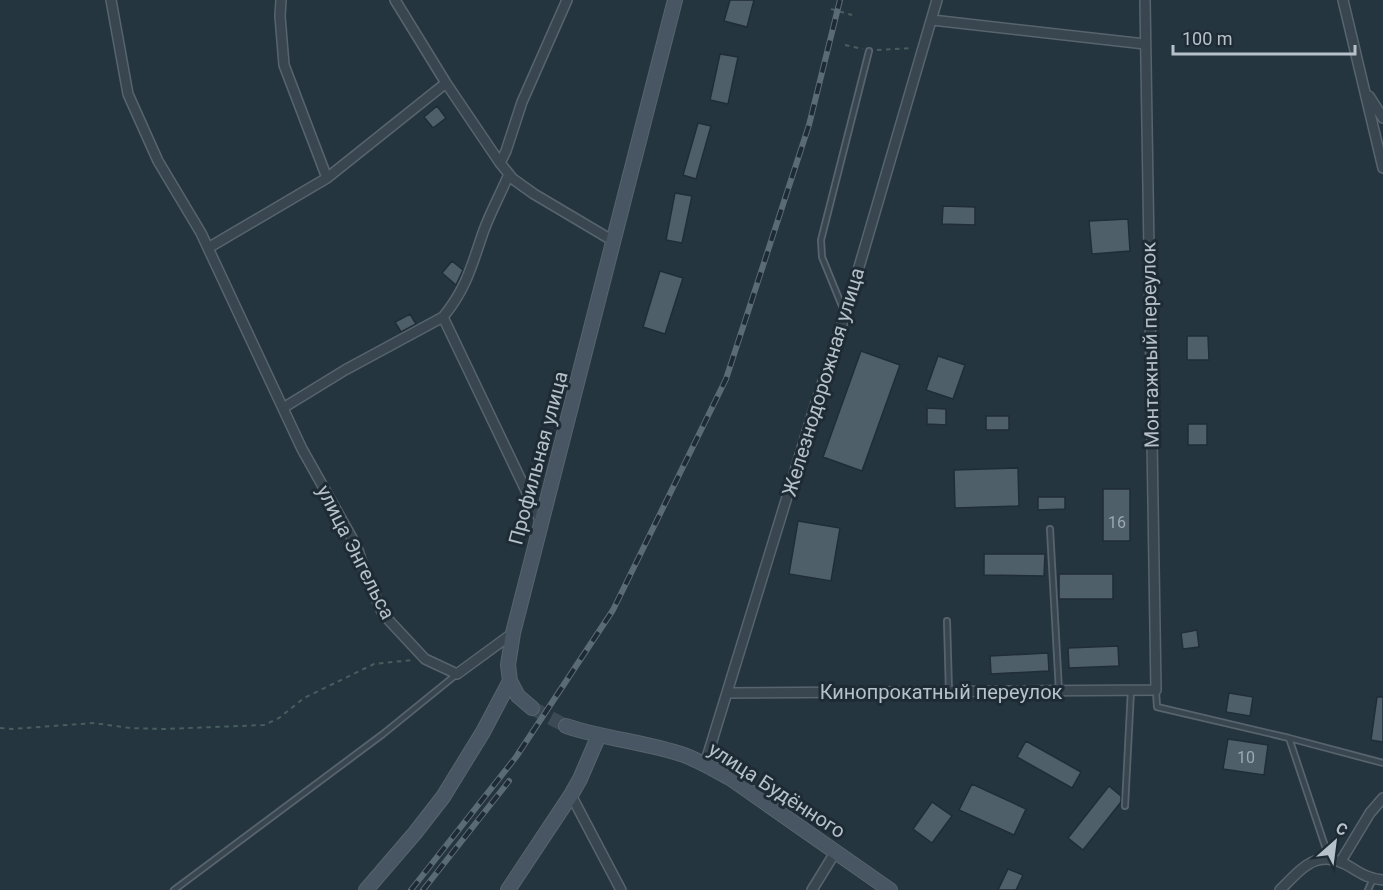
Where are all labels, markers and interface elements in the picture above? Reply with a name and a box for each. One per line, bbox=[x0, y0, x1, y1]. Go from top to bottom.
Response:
scale bar bbox=[1173, 18, 1354, 56]
text: 100 m bbox=[1182, 28, 1233, 49]
street label: Монтажный переулок bbox=[1136, 241, 1164, 448]
street label: Железнодорожная улица bbox=[777, 265, 869, 499]
street label: Профильная улица bbox=[503, 369, 573, 547]
street label: улица Энгельса bbox=[312, 481, 400, 623]
house number: 16 bbox=[1108, 513, 1126, 532]
street label: Кинопрокатный переулок bbox=[820, 680, 1063, 704]
street label: улица Будённого bbox=[704, 737, 850, 843]
house number: 10 bbox=[1237, 748, 1255, 767]
north arrow bbox=[1305, 812, 1365, 872]
text: С bbox=[1333, 818, 1351, 840]

